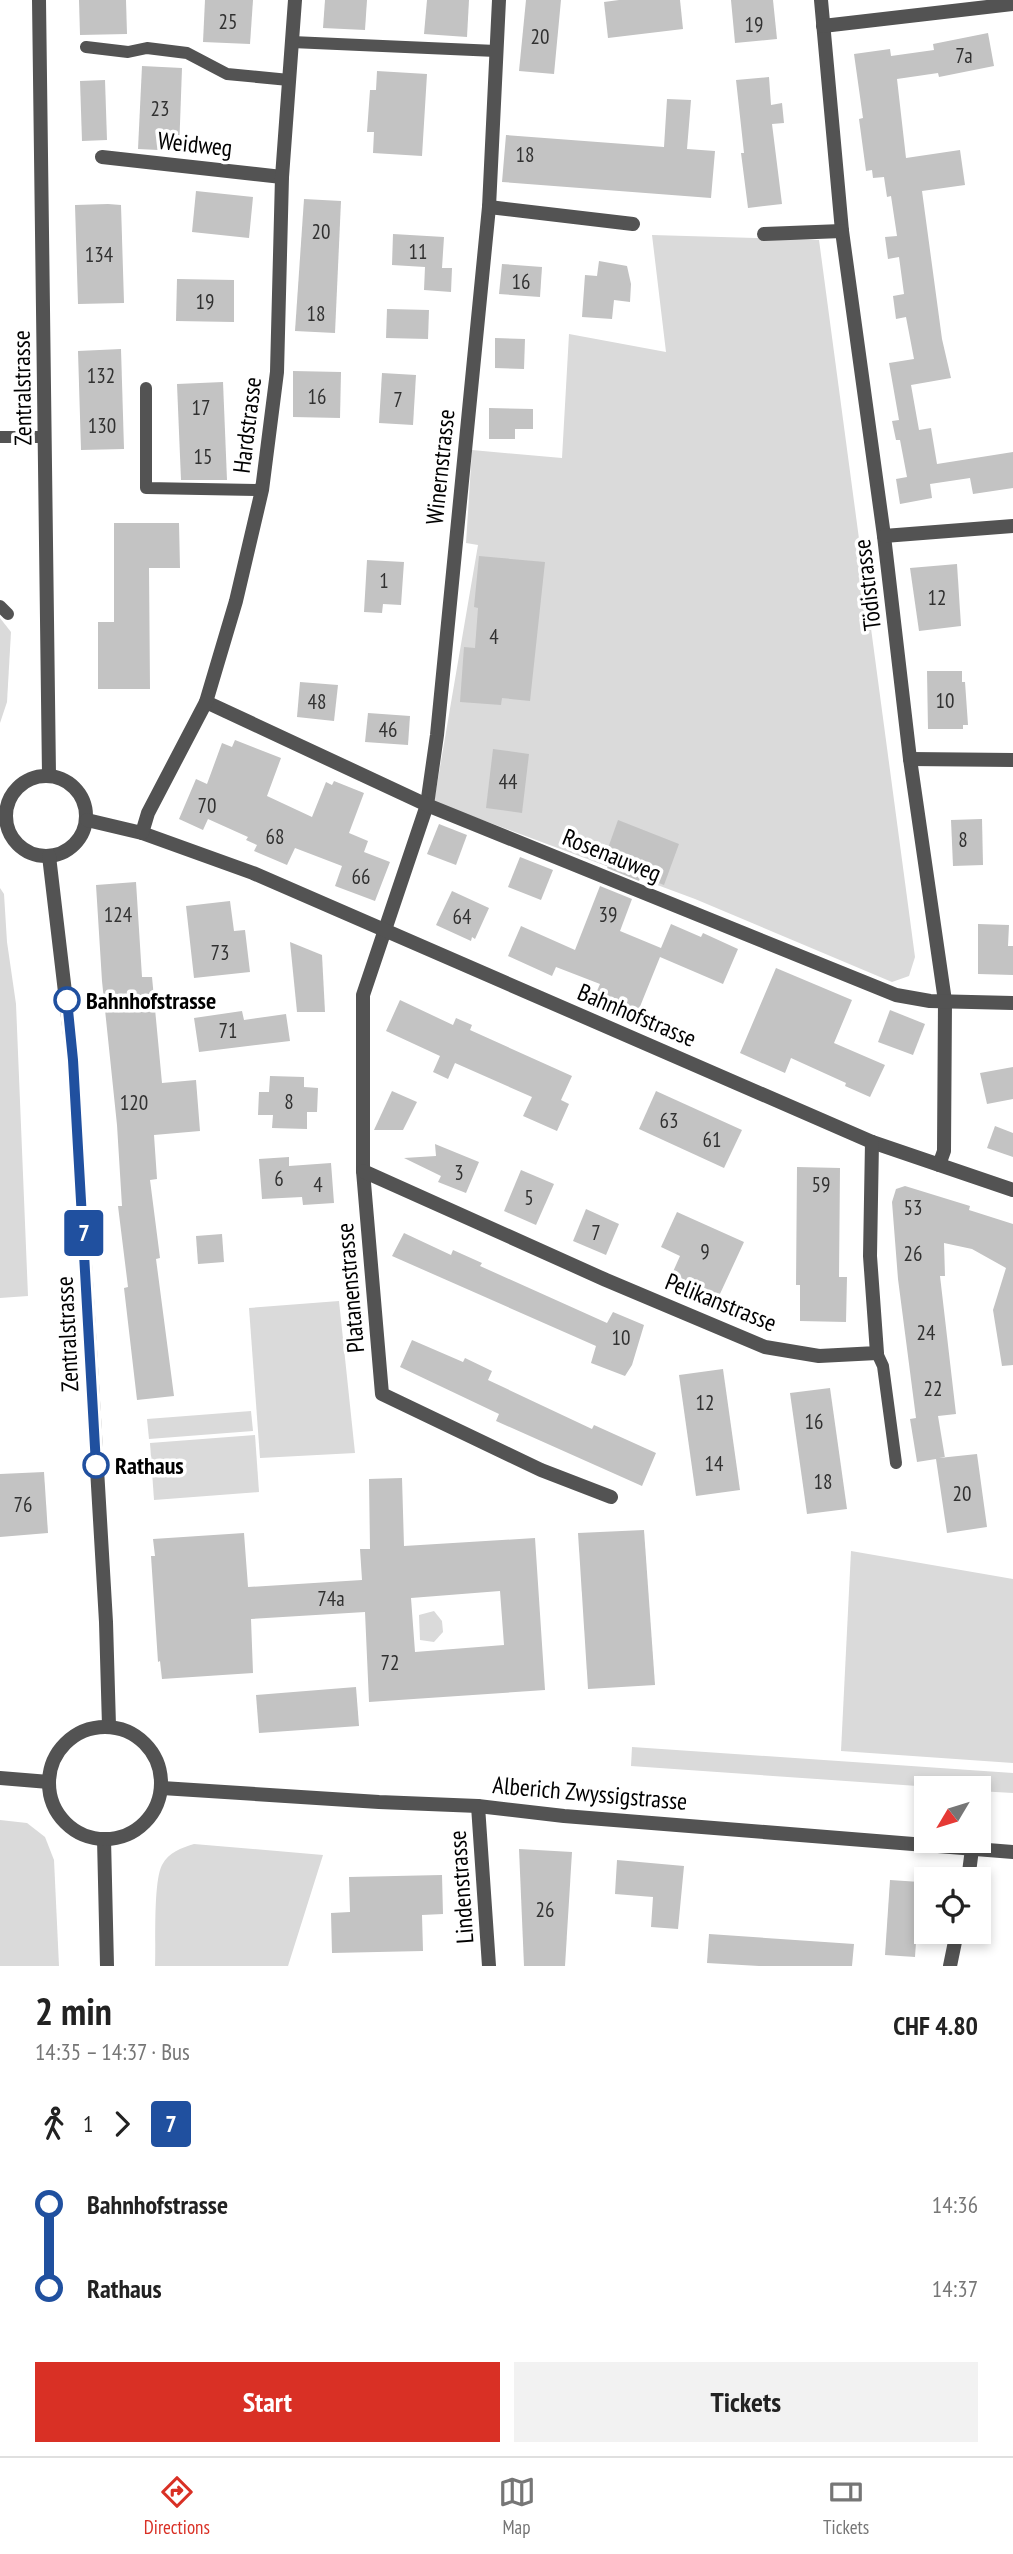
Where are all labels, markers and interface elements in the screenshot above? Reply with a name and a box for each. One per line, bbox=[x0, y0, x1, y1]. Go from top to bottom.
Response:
house number: 25 bbox=[219, 8, 237, 35]
house number: 19 bbox=[745, 11, 763, 38]
house number: 20 bbox=[531, 23, 549, 50]
house number: 7a bbox=[955, 42, 973, 69]
house number: 23 bbox=[151, 95, 169, 122]
street label: Weidweg bbox=[156, 125, 234, 163]
house number: 18 bbox=[516, 141, 534, 168]
house number: 20 bbox=[312, 218, 330, 245]
house number: 11 bbox=[409, 238, 427, 265]
house number: 134 bbox=[85, 241, 114, 268]
house number: 16 bbox=[512, 268, 530, 295]
house number: 19 bbox=[196, 288, 214, 315]
house number: 18 bbox=[307, 300, 325, 327]
street label: Zentralstrasse bbox=[5, 330, 39, 446]
house number: 132 bbox=[87, 362, 115, 389]
street label: Hardstrasse bbox=[226, 375, 268, 475]
house number: 16 bbox=[308, 383, 326, 410]
house number: 7 bbox=[393, 386, 403, 413]
house number: 17 bbox=[192, 394, 210, 421]
street label: Winernstrasse bbox=[419, 408, 461, 526]
house number: 130 bbox=[88, 412, 116, 439]
house number: 15 bbox=[194, 443, 212, 470]
street label: Tödistrasse bbox=[846, 537, 888, 633]
house number: 1 bbox=[379, 567, 389, 594]
house number: 12 bbox=[928, 584, 946, 611]
house number: 4 bbox=[489, 623, 499, 650]
house number: 10 bbox=[936, 687, 954, 714]
house number: 48 bbox=[308, 688, 326, 715]
house number: 46 bbox=[379, 716, 397, 743]
house number: 44 bbox=[499, 768, 518, 795]
house number: 70 bbox=[198, 792, 216, 819]
street label: Rosenauweg bbox=[558, 821, 666, 889]
house number: 68 bbox=[266, 823, 284, 850]
house number: 8 bbox=[958, 826, 968, 853]
house number: 66 bbox=[352, 863, 370, 890]
house number: 124 bbox=[104, 901, 133, 928]
house number: 39 bbox=[599, 901, 617, 928]
house number: 64 bbox=[453, 903, 472, 930]
house number: 73 bbox=[211, 939, 229, 966]
street label: Bahnhofstrasse bbox=[573, 976, 701, 1054]
place label: Bahnhofstrasse bbox=[86, 985, 216, 1016]
marker: Bahnhofstrasse bbox=[54, 987, 80, 1013]
house number: 71 bbox=[219, 1017, 237, 1044]
house number: 8 bbox=[284, 1088, 294, 1115]
house number: 120 bbox=[120, 1089, 148, 1116]
house number: 63 bbox=[660, 1107, 678, 1134]
house number: 61 bbox=[703, 1126, 721, 1153]
house number: 3 bbox=[454, 1159, 464, 1186]
house number: 6 bbox=[274, 1165, 284, 1192]
house number: 4 bbox=[313, 1171, 323, 1198]
house number: 59 bbox=[812, 1171, 830, 1198]
house number: 5 bbox=[524, 1184, 534, 1211]
house number: 53 bbox=[904, 1194, 922, 1221]
line badge: 7 bbox=[61, 1210, 107, 1256]
text: 7 bbox=[78, 1217, 90, 1248]
house number: 7 bbox=[591, 1219, 601, 1246]
street label: Platanenstrasse bbox=[329, 1222, 371, 1354]
house number: 9 bbox=[700, 1238, 710, 1265]
house number: 26 bbox=[904, 1240, 922, 1267]
street label: Pelikanstrasse bbox=[661, 1266, 781, 1338]
street label: Zentralstrasse bbox=[49, 1276, 85, 1392]
house number: 24 bbox=[917, 1319, 936, 1346]
house number: 10 bbox=[612, 1324, 630, 1351]
house number: 22 bbox=[924, 1375, 942, 1402]
house number: 12 bbox=[696, 1389, 714, 1416]
house number: 16 bbox=[805, 1408, 823, 1435]
place label: Rathaus bbox=[115, 1450, 184, 1481]
house number: 14 bbox=[705, 1450, 724, 1477]
marker: Rathaus bbox=[83, 1452, 109, 1478]
house number: 18 bbox=[814, 1468, 832, 1495]
house number: 20 bbox=[953, 1480, 971, 1507]
house number: 76 bbox=[14, 1491, 32, 1518]
house number: 74a bbox=[317, 1585, 345, 1612]
house number: 72 bbox=[381, 1649, 399, 1676]
street label: Alberich Zwyssigstrasse bbox=[491, 1769, 689, 1817]
north arrow bbox=[914, 1776, 990, 1853]
map controls bbox=[914, 1776, 991, 1944]
street label: Lindenstrasse bbox=[442, 1829, 480, 1945]
button: locate bbox=[914, 1867, 991, 1944]
house number: 26 bbox=[536, 1896, 554, 1923]
text: 2 min bbox=[35, 1986, 112, 2035]
text: CHF 4.80 bbox=[893, 2009, 978, 2042]
text: 14:35 – 14:37 · Bus bbox=[35, 2037, 190, 2066]
icon: walk bbox=[35, 2105, 73, 2143]
icon: forward bbox=[103, 2105, 141, 2143]
text: 7 bbox=[165, 2108, 177, 2139]
text: 1 bbox=[83, 2109, 93, 2138]
text: Bahnhofstrasse bbox=[87, 2188, 228, 2221]
text: 14:36 bbox=[932, 2190, 978, 2219]
text: Rathaus bbox=[87, 2272, 162, 2305]
text: 14:37 bbox=[932, 2274, 978, 2303]
button: Start bbox=[35, 2362, 500, 2442]
button: Tickets bbox=[514, 2362, 978, 2442]
tab: Directions bbox=[144, 2473, 210, 2539]
tab: Map bbox=[498, 2473, 536, 2539]
tab: Tickets bbox=[823, 2473, 869, 2539]

